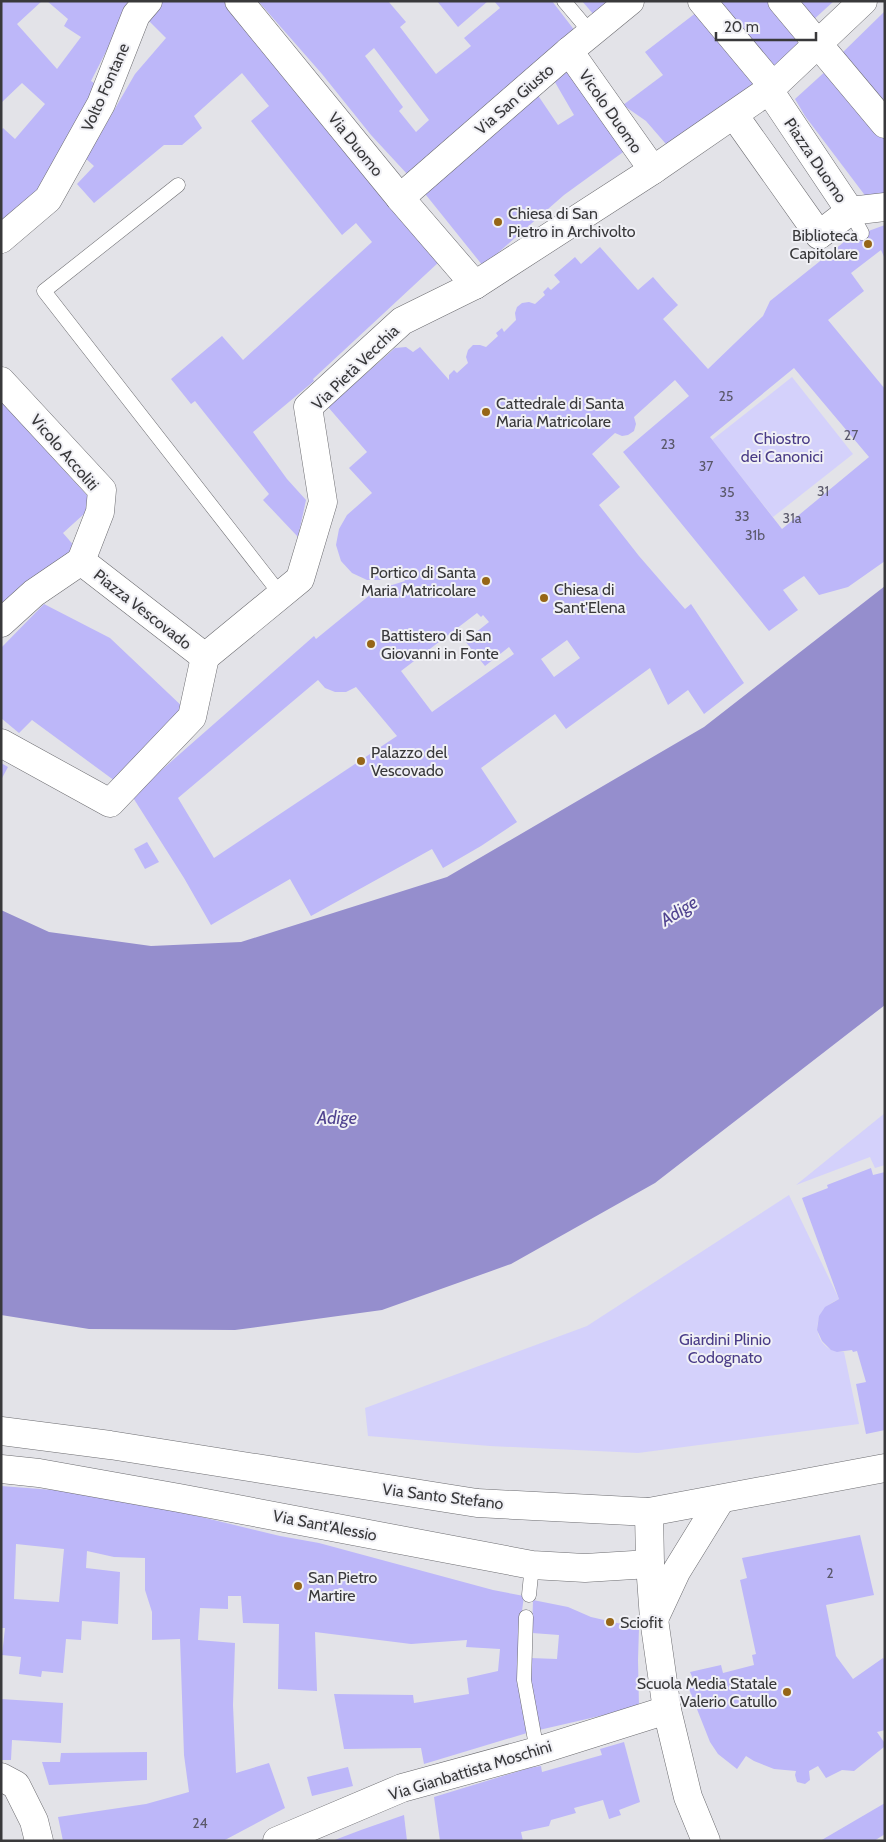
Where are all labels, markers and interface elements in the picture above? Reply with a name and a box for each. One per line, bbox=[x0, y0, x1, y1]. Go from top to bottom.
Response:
scale bar bbox=[716, 10, 816, 42]
text: 20 m bbox=[724, 18, 759, 36]
street label: Volto Fontane bbox=[78, 40, 133, 134]
street label: Via San Giusto bbox=[471, 60, 558, 139]
street label: Vicolo Duomo bbox=[575, 66, 646, 157]
street label: Via Duomo bbox=[324, 109, 387, 180]
street label: Piazza Duomo bbox=[780, 114, 851, 206]
place label: Chiesa di San Pietro in Archivolto bbox=[508, 204, 636, 241]
marker: Chiesa di San Pietro in Archivolto bbox=[492, 216, 504, 228]
place label: Biblioteca Capitolare bbox=[790, 226, 858, 263]
marker: Biblioteca Capitolare bbox=[862, 238, 874, 250]
street label: Via Pietà Vecchia bbox=[308, 321, 403, 414]
house number: 25 bbox=[719, 387, 733, 405]
place label: Cattedrale di Santa Maria Matricolare bbox=[496, 394, 624, 431]
marker: Cattedrale di Santa Maria Matricolare bbox=[480, 406, 492, 418]
street label: Vicolo Accoliti bbox=[26, 410, 103, 494]
house number: 27 bbox=[844, 426, 858, 444]
park label: Chiostro dei Canonici bbox=[741, 429, 823, 466]
house number: 23 bbox=[661, 435, 675, 453]
house number: 37 bbox=[699, 457, 713, 475]
house number: 31 bbox=[817, 482, 829, 500]
house number: 35 bbox=[719, 483, 735, 501]
house number: 33 bbox=[734, 507, 750, 525]
house number: 31a bbox=[783, 509, 802, 527]
house number: 31b bbox=[745, 526, 765, 544]
place label: Portico di Santa Maria Matricolare bbox=[361, 563, 476, 600]
street label: Piazza Vescovado bbox=[90, 565, 196, 654]
marker: Portico di Santa Maria Matricolare bbox=[480, 575, 492, 587]
place label: Chiesa di Sant'Elena bbox=[554, 580, 626, 617]
marker: Chiesa di Sant'Elena bbox=[538, 592, 550, 604]
place label: Battistero di San Giovanni in Fonte bbox=[381, 626, 499, 663]
marker: Battistero di San Giovanni in Fonte bbox=[365, 638, 377, 650]
place label: Palazzo del Vescovado bbox=[371, 743, 447, 780]
marker: Palazzo del Vescovado bbox=[355, 755, 367, 767]
water label: Adige bbox=[655, 891, 702, 931]
water label: Adige bbox=[316, 1107, 357, 1129]
park label: Giardini Plinio Codognato bbox=[679, 1330, 771, 1367]
street label: Via Santo Stefano bbox=[381, 1480, 505, 1513]
street label: Via Sant'Alessio bbox=[271, 1506, 379, 1545]
house number: 2 bbox=[826, 1564, 834, 1582]
place label: San Pietro Martire bbox=[308, 1568, 377, 1605]
marker: San Pietro Martire bbox=[292, 1580, 304, 1592]
place label: Sciofit bbox=[620, 1613, 663, 1632]
marker: Sciofit bbox=[604, 1616, 616, 1628]
place label: Scuola Media Statale Valerio Catullo bbox=[637, 1674, 777, 1711]
marker: Scuola Media Statale Valerio Catullo bbox=[781, 1686, 793, 1698]
street label: Via Gianbattista Moschini bbox=[386, 1737, 554, 1804]
house number: 24 bbox=[192, 1814, 208, 1832]

